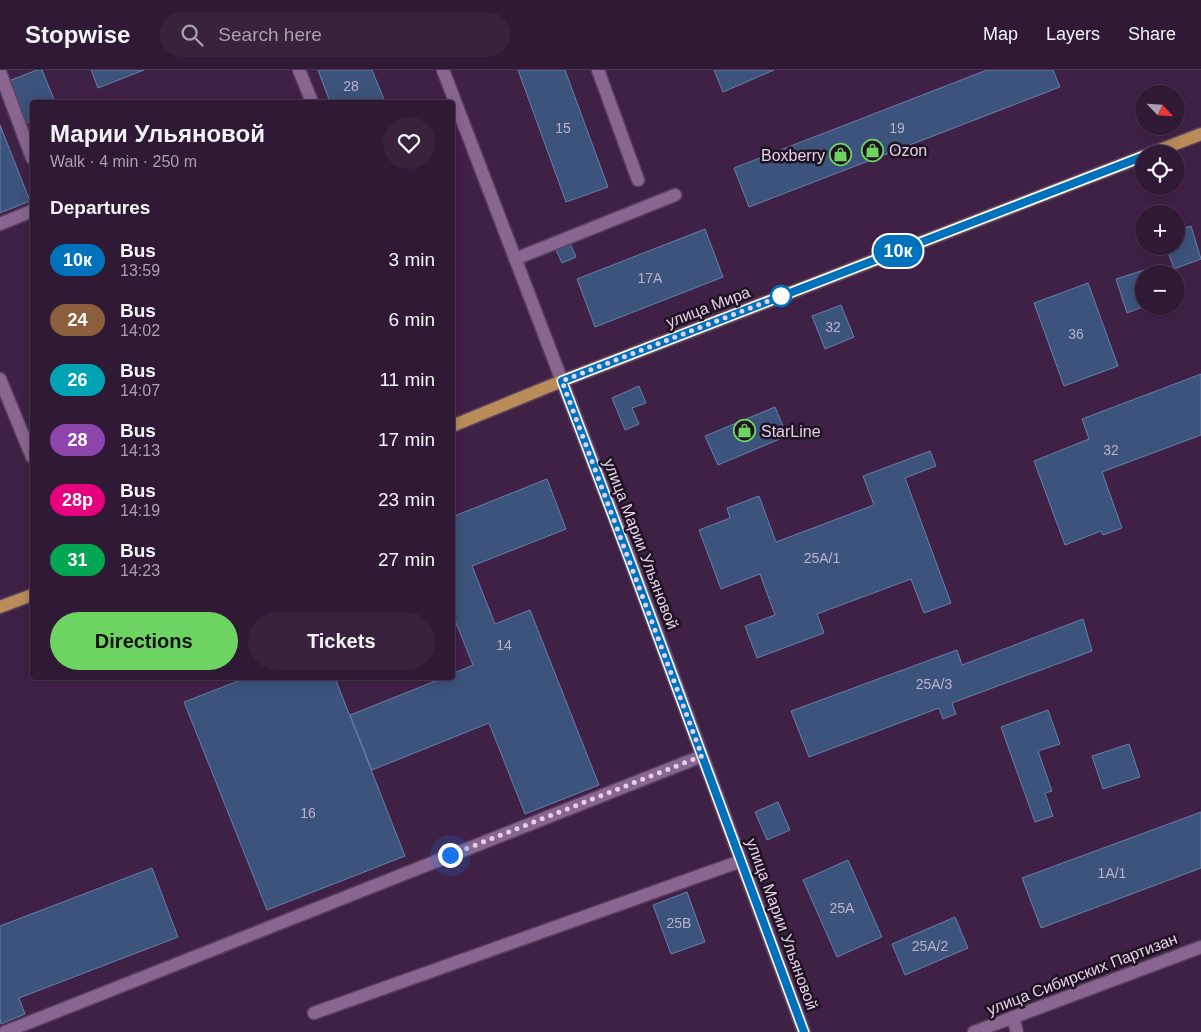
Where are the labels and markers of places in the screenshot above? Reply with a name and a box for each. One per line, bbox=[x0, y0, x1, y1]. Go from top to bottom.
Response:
shop icon: Ozon bbox=[861, 138, 885, 162]
place label: Ozon bbox=[889, 142, 927, 159]
shop icon: Boxberry bbox=[829, 143, 853, 167]
place label: Boxberry bbox=[761, 147, 825, 164]
unlabelled marker bbox=[770, 285, 792, 307]
shop icon: StarLine bbox=[733, 419, 757, 443]
place label: StarLine bbox=[761, 423, 821, 440]

